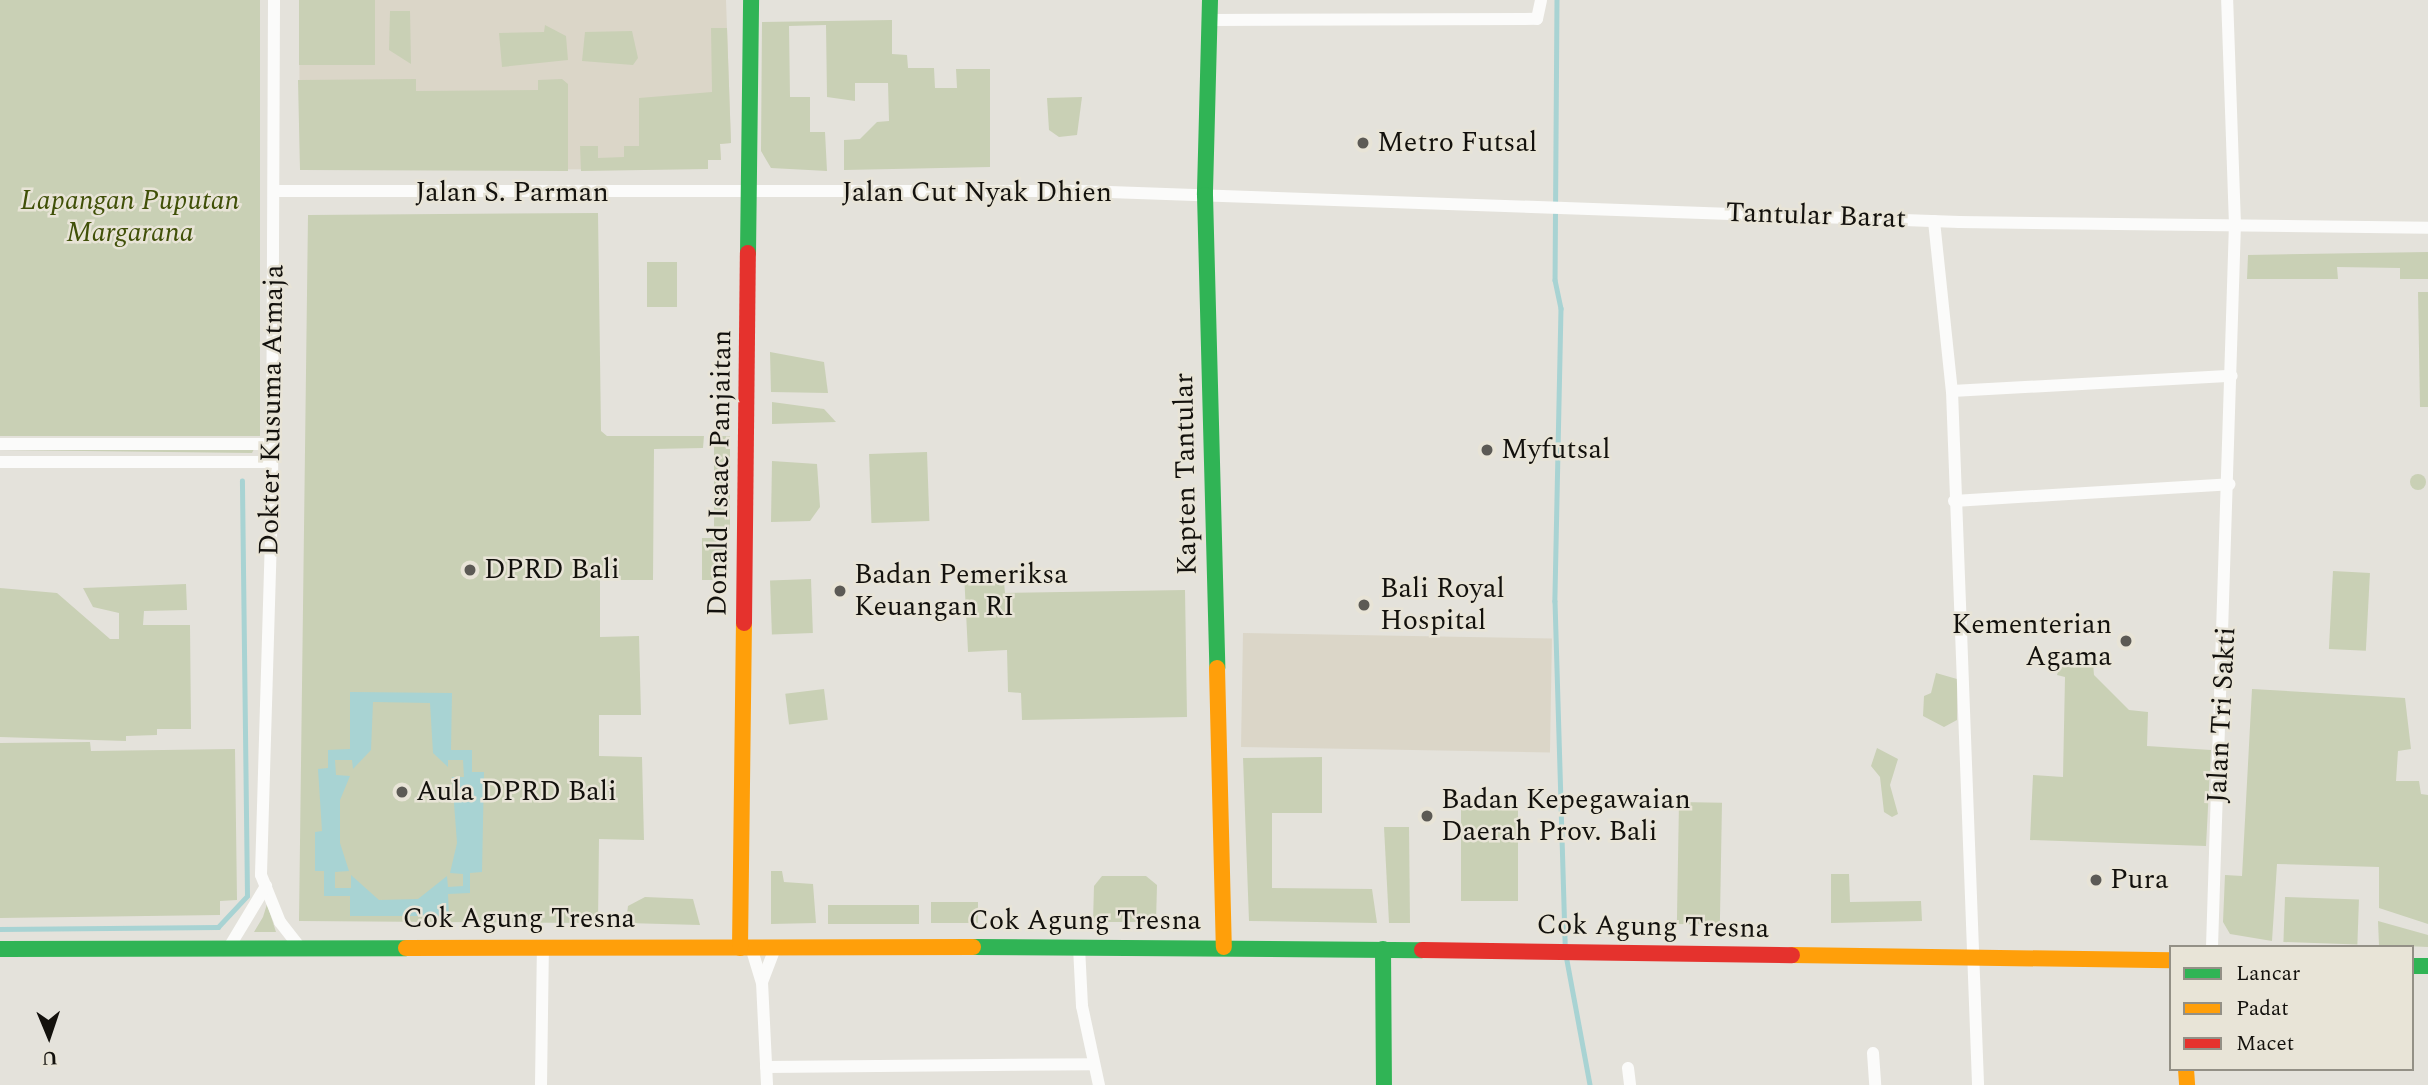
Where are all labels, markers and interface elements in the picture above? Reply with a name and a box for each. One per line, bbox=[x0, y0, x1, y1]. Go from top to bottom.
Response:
place label: Metro Futsal bbox=[1377, 126, 1537, 160]
marker: Metro Futsal bbox=[1355, 135, 1371, 151]
street label: Jalan S. Parman bbox=[415, 176, 609, 210]
street label: Jalan Cut Nyak Dhien bbox=[842, 176, 1112, 210]
park label: Lapangan Puputan Margarana bbox=[20, 184, 240, 250]
street label: Tantular Barat bbox=[1725, 196, 1907, 236]
street label: Dokter Kusuma Atmaja bbox=[253, 264, 291, 556]
street label: Donald Isaac Panjaitan bbox=[701, 329, 739, 617]
street label: Kapten Tantular bbox=[1167, 373, 1205, 575]
place label: Myfutsal bbox=[1501, 433, 1610, 467]
marker: Myfutsal bbox=[1479, 442, 1495, 458]
place label: DPRD Bali bbox=[484, 553, 620, 587]
place label: Badan Pemeriksa Keuangan RI bbox=[854, 558, 1068, 624]
marker: DPRD Bali bbox=[462, 562, 478, 578]
place label: Bali Royal Hospital bbox=[1380, 572, 1505, 638]
marker: Badan Pemeriksa Keuangan RI bbox=[832, 583, 848, 599]
marker: Bali Royal Hospital bbox=[1354, 595, 1374, 615]
place label: Kementerian Agama bbox=[1952, 608, 2112, 674]
street label: Jalan Tri Sakti bbox=[2201, 626, 2243, 804]
marker: Kementerian Agama bbox=[2118, 633, 2134, 649]
place label: Aula DPRD Bali bbox=[416, 775, 617, 809]
place label: Badan Kepegawaian Daerah Prov. Bali bbox=[1441, 783, 1691, 849]
marker: Aula DPRD Bali bbox=[394, 784, 410, 800]
marker: Badan Kepegawaian Daerah Prov. Bali bbox=[1419, 808, 1435, 824]
place label: Pura bbox=[2110, 863, 2169, 897]
marker: Pura bbox=[2088, 872, 2104, 888]
street label: Cok Agung Tresna bbox=[403, 902, 635, 936]
street label: Cok Agung Tresna bbox=[969, 904, 1201, 938]
street label: Cok Agung Tresna bbox=[1536, 908, 1770, 946]
legend bbox=[2169, 945, 2414, 1071]
text: Lancar bbox=[2236, 958, 2300, 990]
text: Padat bbox=[2236, 993, 2289, 1025]
north arrow bbox=[14, 1001, 84, 1071]
text: Macet bbox=[2236, 1028, 2294, 1060]
text: U bbox=[41, 1043, 58, 1072]

